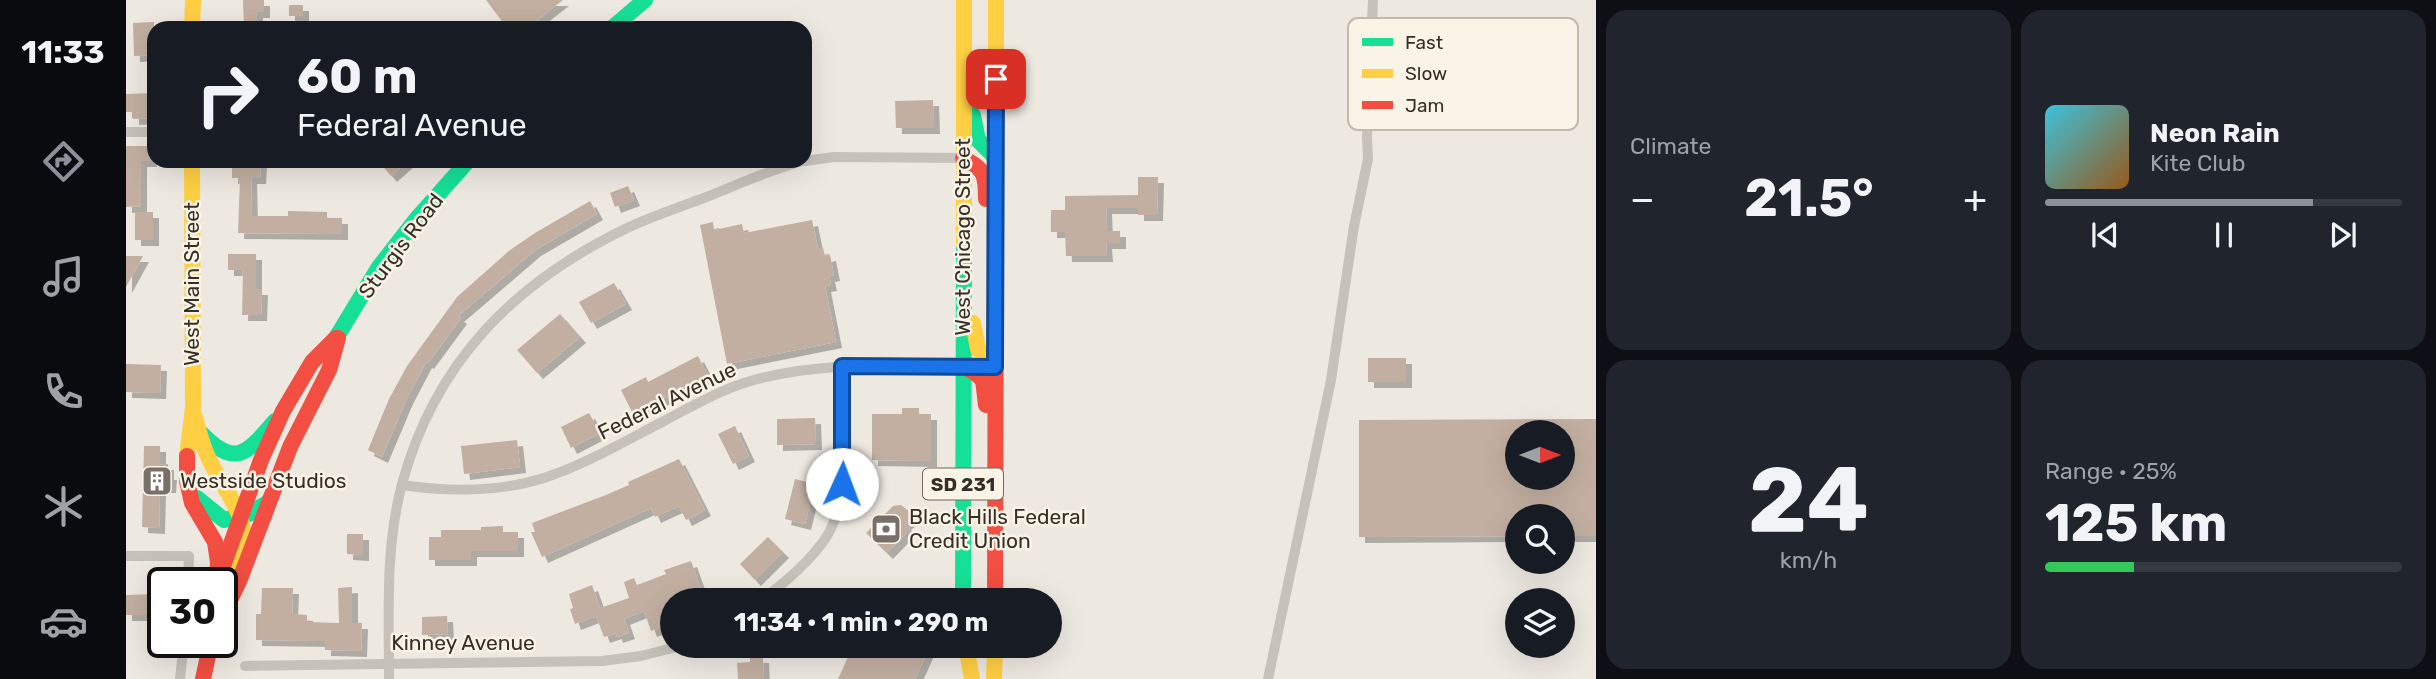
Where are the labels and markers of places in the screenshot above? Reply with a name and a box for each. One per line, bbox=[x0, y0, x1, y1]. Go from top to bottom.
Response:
pin bbox=[966, 49, 1026, 109]
building icon: Westside Studios bbox=[140, 464, 174, 498]
place label: Westside Studios bbox=[180, 468, 347, 493]
place label: Black Hills Federal Credit Union bbox=[909, 504, 1086, 553]
bank icon: Black Hills Federal Credit Union bbox=[869, 512, 903, 546]

